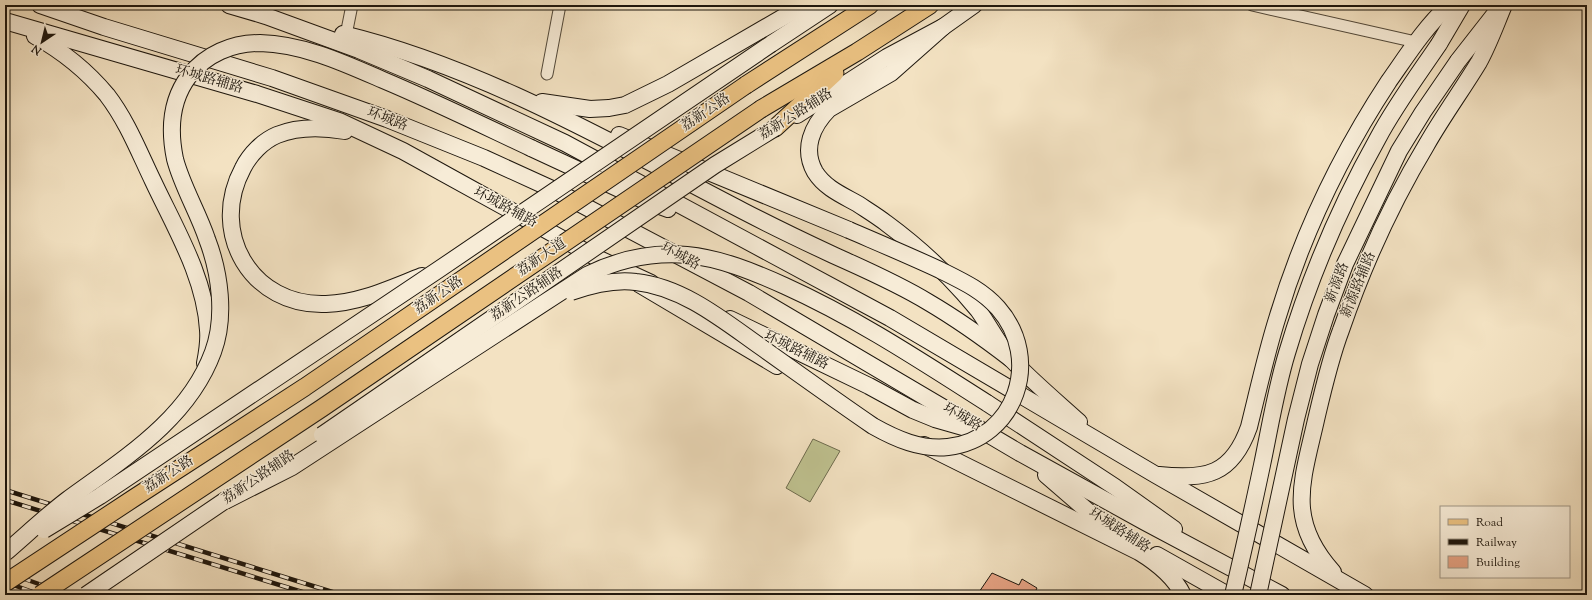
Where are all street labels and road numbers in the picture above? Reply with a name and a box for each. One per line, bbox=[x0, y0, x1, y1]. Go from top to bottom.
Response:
street label: 环城路辅路 bbox=[173, 61, 245, 99]
street label: 荔新公路辅路 bbox=[755, 84, 837, 146]
street label: 荔新公路 bbox=[677, 89, 735, 137]
street label: 环城路 bbox=[364, 103, 410, 137]
street label: 环城路辅路 bbox=[469, 183, 541, 233]
street label: 荔新大道 bbox=[513, 234, 571, 282]
street label: 环城路 bbox=[657, 238, 703, 276]
street label: 新源路辅路 bbox=[1337, 249, 1381, 321]
street label: 新源路 bbox=[1321, 260, 1355, 306]
street label: 荔新公路辅路 bbox=[487, 263, 567, 327]
street label: 荔新公路 bbox=[410, 272, 468, 320]
street label: 环城路辅路 bbox=[760, 327, 832, 375]
street label: 环城路 bbox=[939, 399, 985, 437]
street label: 荔新公路辅路 bbox=[219, 446, 299, 510]
street label: 荔新公路 bbox=[140, 451, 198, 499]
street label: 环城路辅路 bbox=[1084, 504, 1154, 558]

